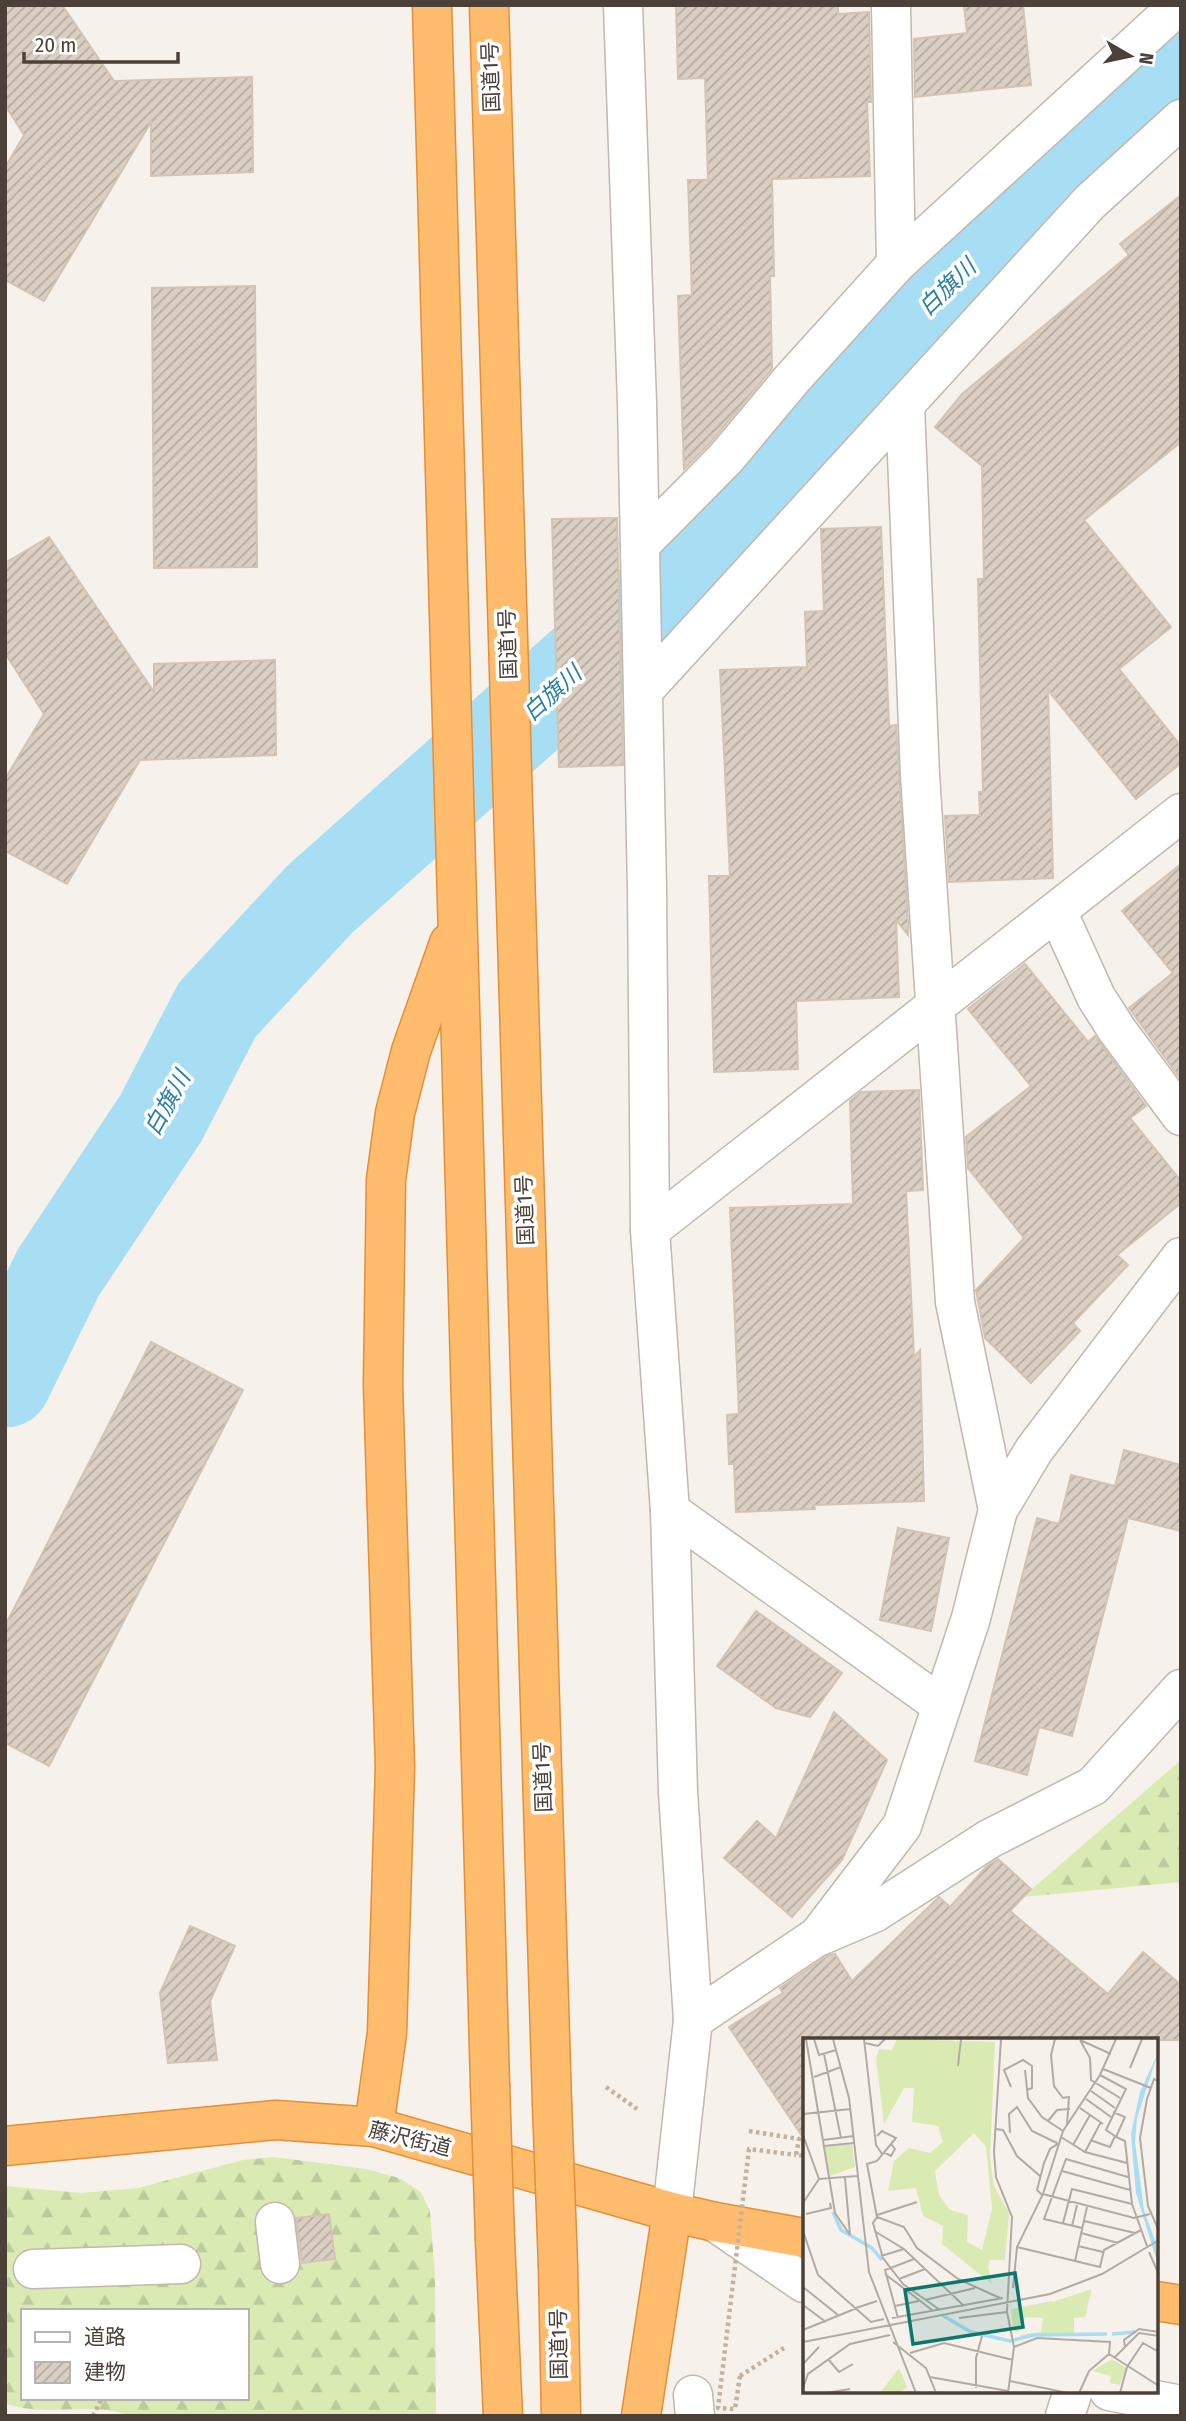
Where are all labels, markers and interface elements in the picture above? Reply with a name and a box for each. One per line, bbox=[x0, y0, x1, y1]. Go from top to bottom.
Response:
scale bar bbox=[24, 21, 178, 65]
north arrow bbox=[1095, 21, 1165, 91]
text: 20 m bbox=[35, 32, 76, 58]
street label: 国道1号 bbox=[477, 41, 505, 113]
text: N bbox=[1134, 51, 1159, 66]
water label: 白旗川 bbox=[912, 251, 984, 321]
street label: 国道1号 bbox=[494, 608, 522, 680]
water label: 白旗川 bbox=[517, 658, 589, 726]
water label: 白旗川 bbox=[138, 1063, 197, 1140]
street label: 国道1号 bbox=[511, 1174, 539, 1246]
street label: 国道1号 bbox=[529, 1741, 557, 1813]
inset map bbox=[803, 2038, 1158, 2393]
street label: 藤沢街道 bbox=[366, 2116, 454, 2162]
street label: 国道1号 bbox=[545, 2308, 573, 2380]
legend bbox=[21, 2309, 248, 2400]
text: 道路 bbox=[84, 2324, 126, 2350]
text: 建物 bbox=[84, 2359, 126, 2385]

